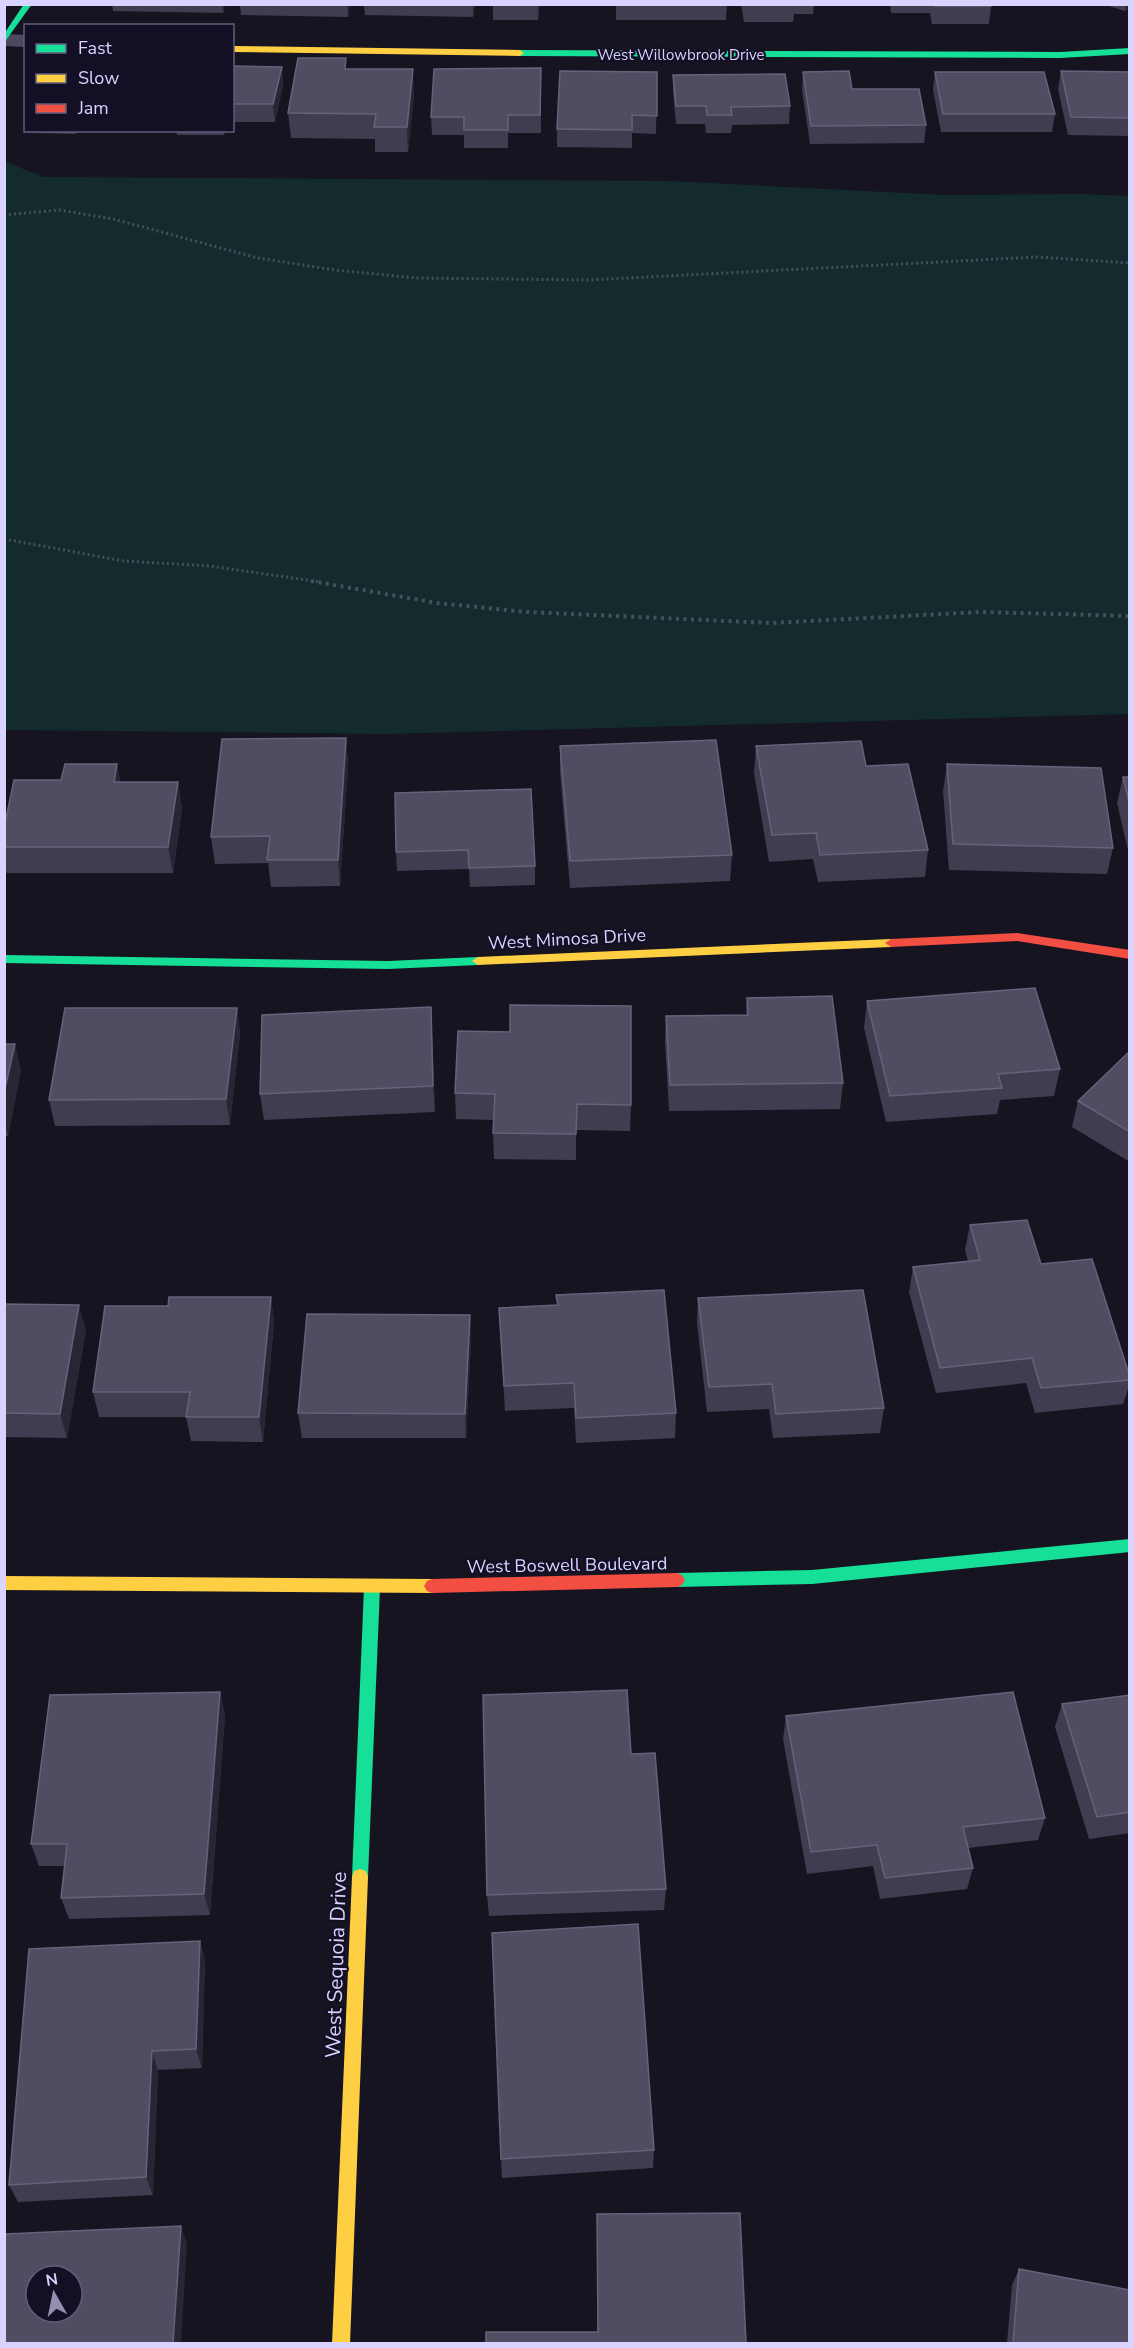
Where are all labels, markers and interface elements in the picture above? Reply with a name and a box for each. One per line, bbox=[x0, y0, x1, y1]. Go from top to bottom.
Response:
legend bbox=[24, 24, 234, 132]
text: Fast bbox=[78, 36, 113, 60]
street label: West Willowbrook Drive bbox=[597, 45, 765, 65]
text: Slow bbox=[78, 66, 119, 90]
text: Jam bbox=[77, 96, 109, 120]
street label: West Mimosa Drive bbox=[487, 923, 647, 955]
street label: West Boswell Boulevard bbox=[466, 1551, 668, 1579]
street label: West Sequoia Drive bbox=[319, 1871, 353, 2059]
north arrow bbox=[24, 2264, 84, 2324]
text: N bbox=[44, 2268, 59, 2292]

